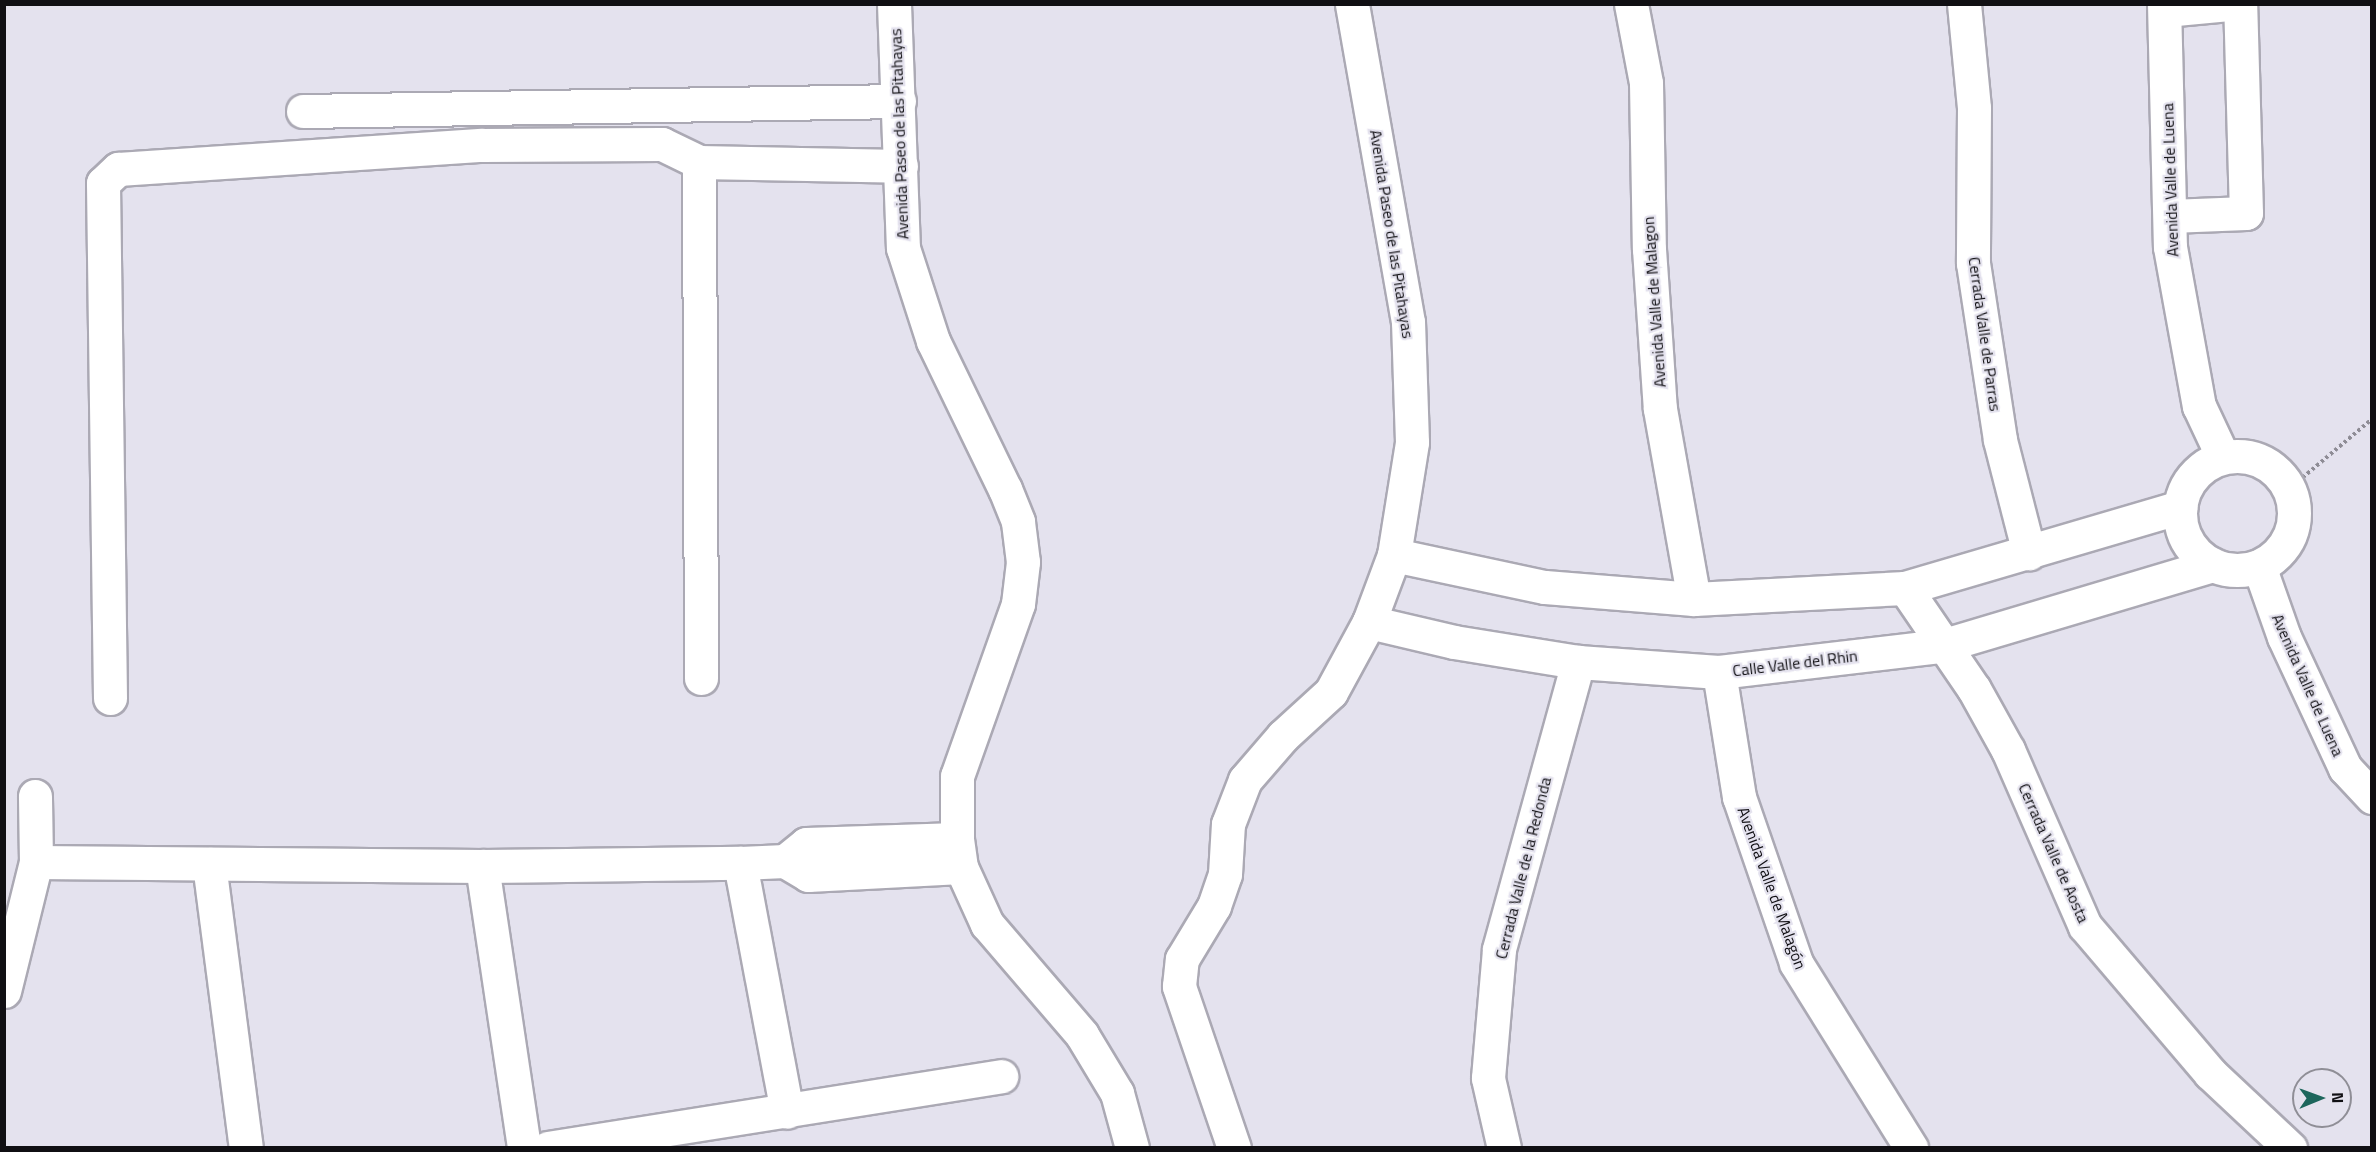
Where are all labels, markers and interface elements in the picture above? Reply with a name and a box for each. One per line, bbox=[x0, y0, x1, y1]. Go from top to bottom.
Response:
street label: Avenida Paseo de las Pitahayas bbox=[886, 28, 912, 240]
street label: Avenida Valle de Luena bbox=[2158, 103, 2182, 257]
street label: Avenida Paseo de las Pitahayas bbox=[1366, 128, 1418, 340]
street label: Avenida Valle de Malagon bbox=[1638, 216, 1670, 388]
street label: Cerrada Valle de Parras bbox=[1965, 256, 2005, 412]
street label: Avenida Valle de Luena bbox=[2268, 611, 2348, 759]
street label: Calle Valle del Rhin bbox=[1731, 646, 1859, 680]
street label: Cerrada Valle de la Redonda bbox=[1491, 775, 1555, 961]
street label: Cerrada Valle de Aosta bbox=[2015, 780, 2093, 926]
street label: Avenida Valle de Malagón bbox=[1734, 804, 1810, 972]
north arrow bbox=[2292, 1068, 2352, 1128]
text: N bbox=[2326, 1092, 2350, 1103]

